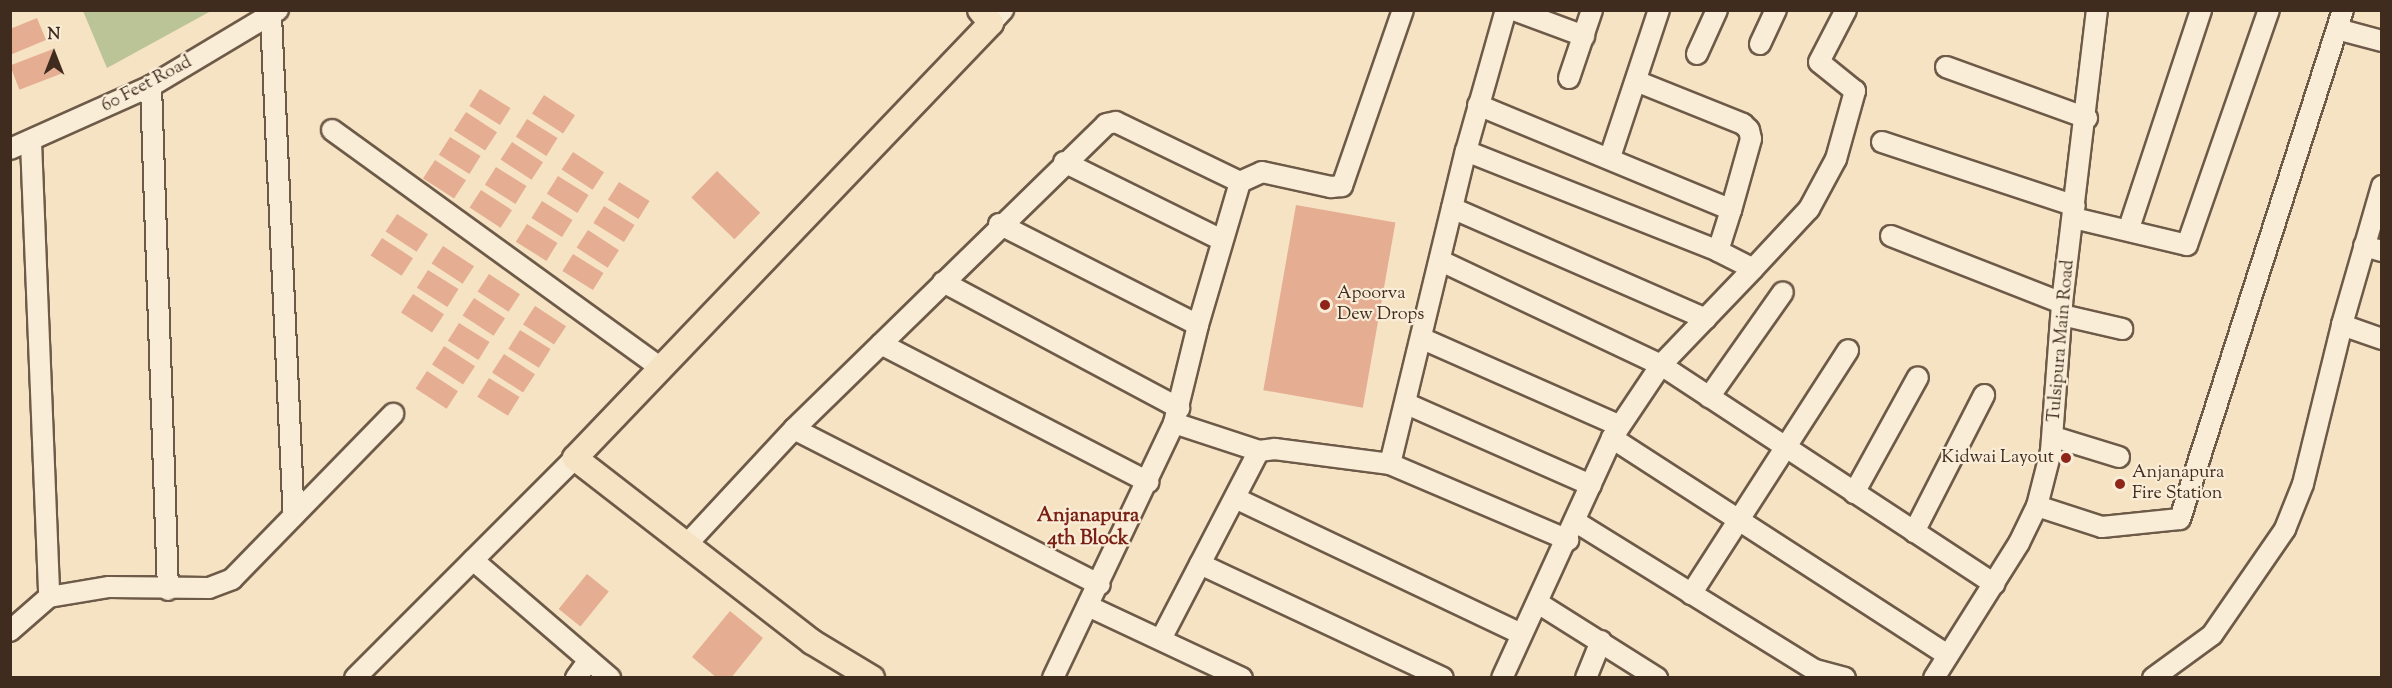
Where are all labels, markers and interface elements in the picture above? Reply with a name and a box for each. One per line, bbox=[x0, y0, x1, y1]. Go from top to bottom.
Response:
north arrow bbox=[24, 24, 84, 84]
text: N bbox=[48, 24, 60, 47]
street label: 60 Feet Road bbox=[98, 52, 196, 118]
street label: Tulsipura Main Road bbox=[2044, 259, 2080, 423]
place label: Apoorva Dew Drops bbox=[1337, 284, 1424, 326]
marker: Apoorva Dew Drops bbox=[1318, 298, 1332, 312]
place label: Kidwai Layout bbox=[1941, 447, 2054, 469]
marker: Kidwai Layout bbox=[2059, 451, 2073, 465]
place label: Anjanapura Fire Station bbox=[2132, 463, 2224, 506]
marker: Anjanapura Fire Station bbox=[2113, 477, 2127, 491]
district label: Anjanapura 4th Block bbox=[1037, 504, 1139, 551]

